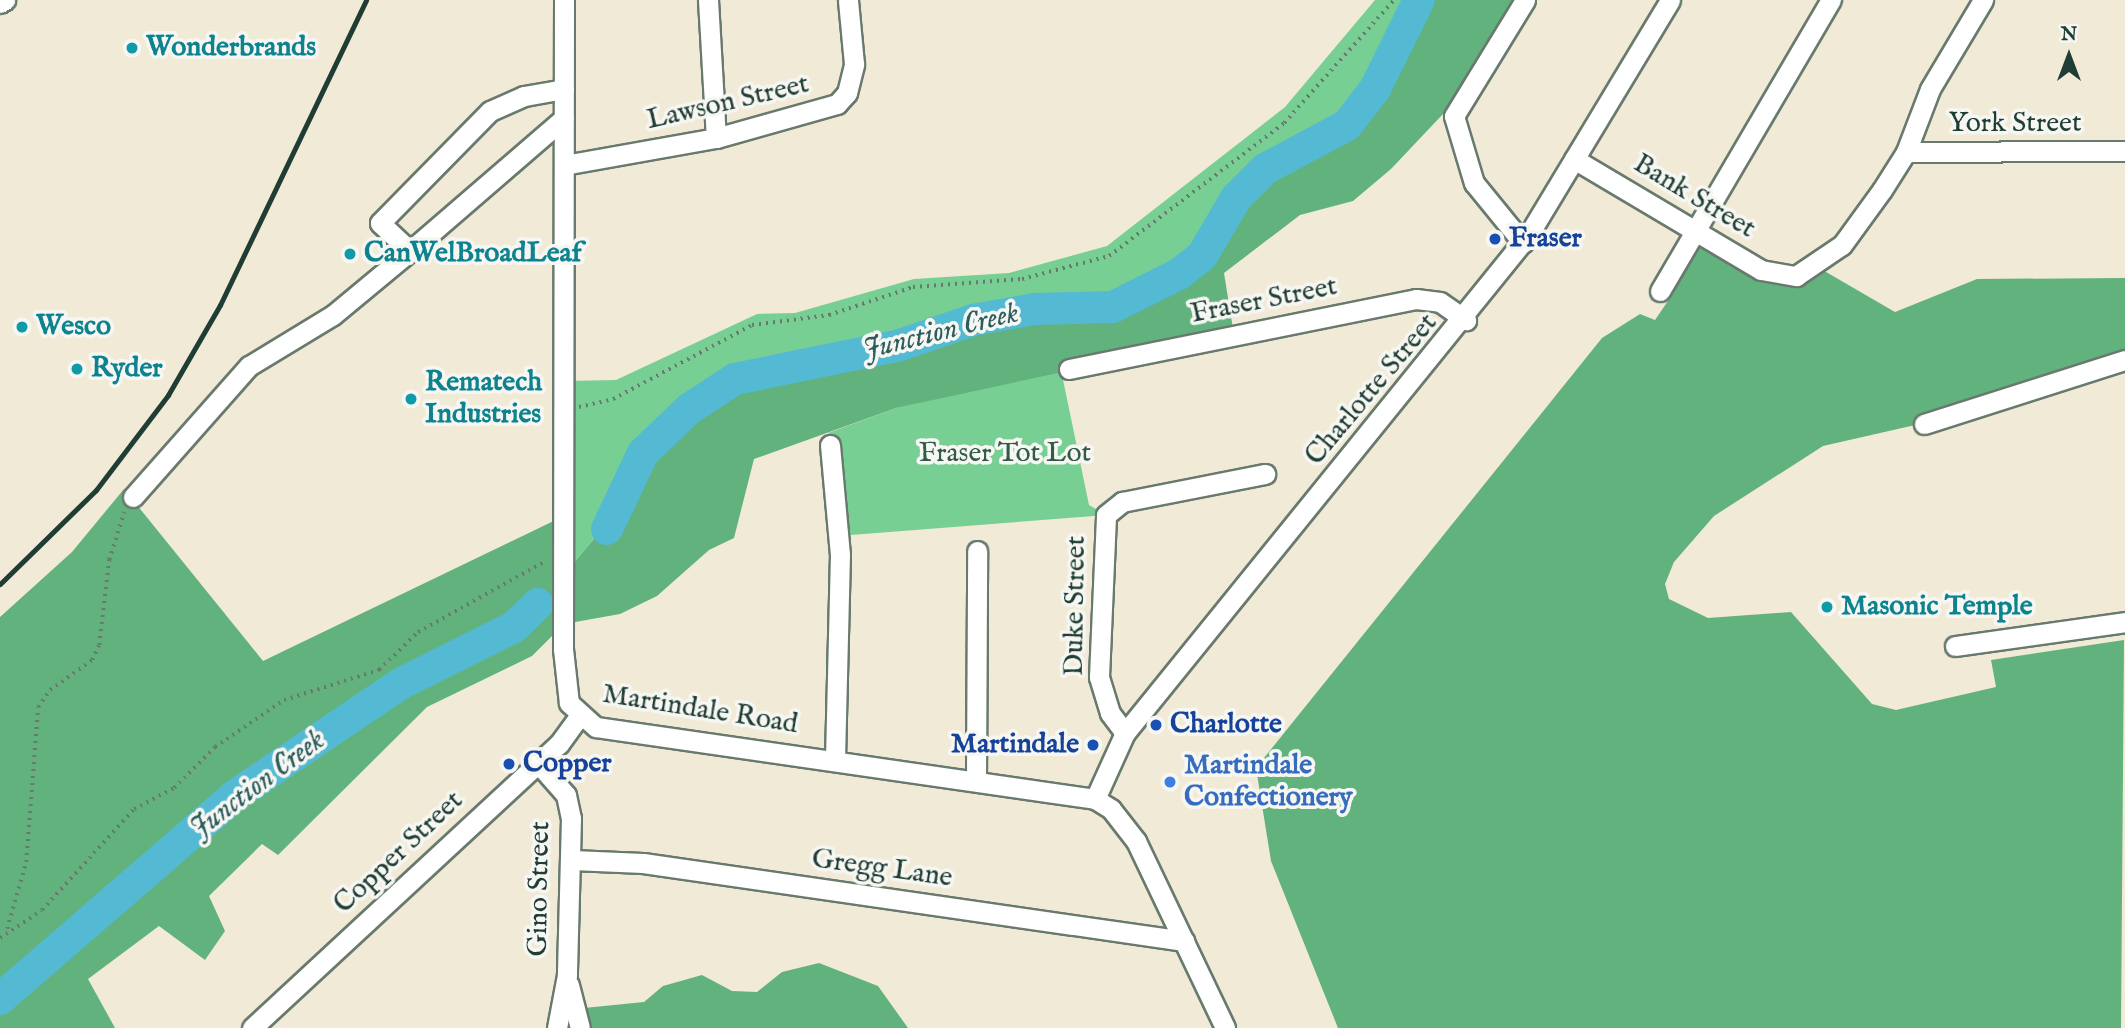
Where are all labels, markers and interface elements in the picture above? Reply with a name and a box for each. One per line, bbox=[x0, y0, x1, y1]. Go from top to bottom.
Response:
north arrow bbox=[2034, 21, 2104, 91]
text: N bbox=[2061, 23, 2077, 47]
place label: Wonderbrands bbox=[146, 31, 316, 65]
marker: Wonderbrands bbox=[124, 40, 140, 56]
street label: Lawson Street bbox=[644, 68, 812, 138]
street label: York Street bbox=[1948, 107, 2082, 141]
street label: Bank Street bbox=[1627, 148, 1761, 246]
place label: Fraser bbox=[1509, 222, 1582, 256]
marker: Fraser bbox=[1487, 231, 1503, 247]
place label: CanWelBroadLeaf bbox=[364, 237, 582, 271]
marker: CanWelBroadLeaf bbox=[342, 246, 358, 262]
street label: Fraser Street bbox=[1188, 270, 1340, 332]
water label: Junction Creek bbox=[859, 295, 1023, 369]
street label: Charlotte Street bbox=[1299, 307, 1445, 473]
place label: Wesco bbox=[36, 310, 111, 344]
marker: Wesco bbox=[14, 319, 30, 335]
place label: Ryder bbox=[91, 352, 163, 386]
marker: Ryder bbox=[69, 361, 85, 377]
place label: Rematech Industries bbox=[425, 366, 542, 432]
marker: Rematech Industries bbox=[403, 391, 419, 407]
park label: Fraser Tot Lot bbox=[919, 437, 1091, 471]
street label: Duke Street bbox=[1058, 536, 1094, 676]
place label: Masonic Temple bbox=[1841, 590, 2033, 624]
marker: Masonic Temple bbox=[1819, 599, 1835, 615]
street label: Martindale Road bbox=[600, 678, 800, 742]
place label: Charlotte bbox=[1170, 708, 1282, 742]
marker: Charlotte bbox=[1148, 717, 1164, 733]
water label: Junction Creek bbox=[184, 723, 332, 847]
place label: Martindale bbox=[951, 728, 1079, 762]
marker: Martindale bbox=[1085, 737, 1101, 753]
place label: Copper bbox=[523, 747, 612, 781]
place label: Martindale Confectionery bbox=[1184, 749, 1353, 815]
marker: Copper bbox=[501, 756, 517, 772]
marker: Martindale Confectionery bbox=[1162, 774, 1178, 790]
street label: Copper Street bbox=[327, 785, 471, 921]
street label: Gino Street bbox=[522, 821, 558, 957]
street label: Gregg Lane bbox=[810, 843, 954, 895]

